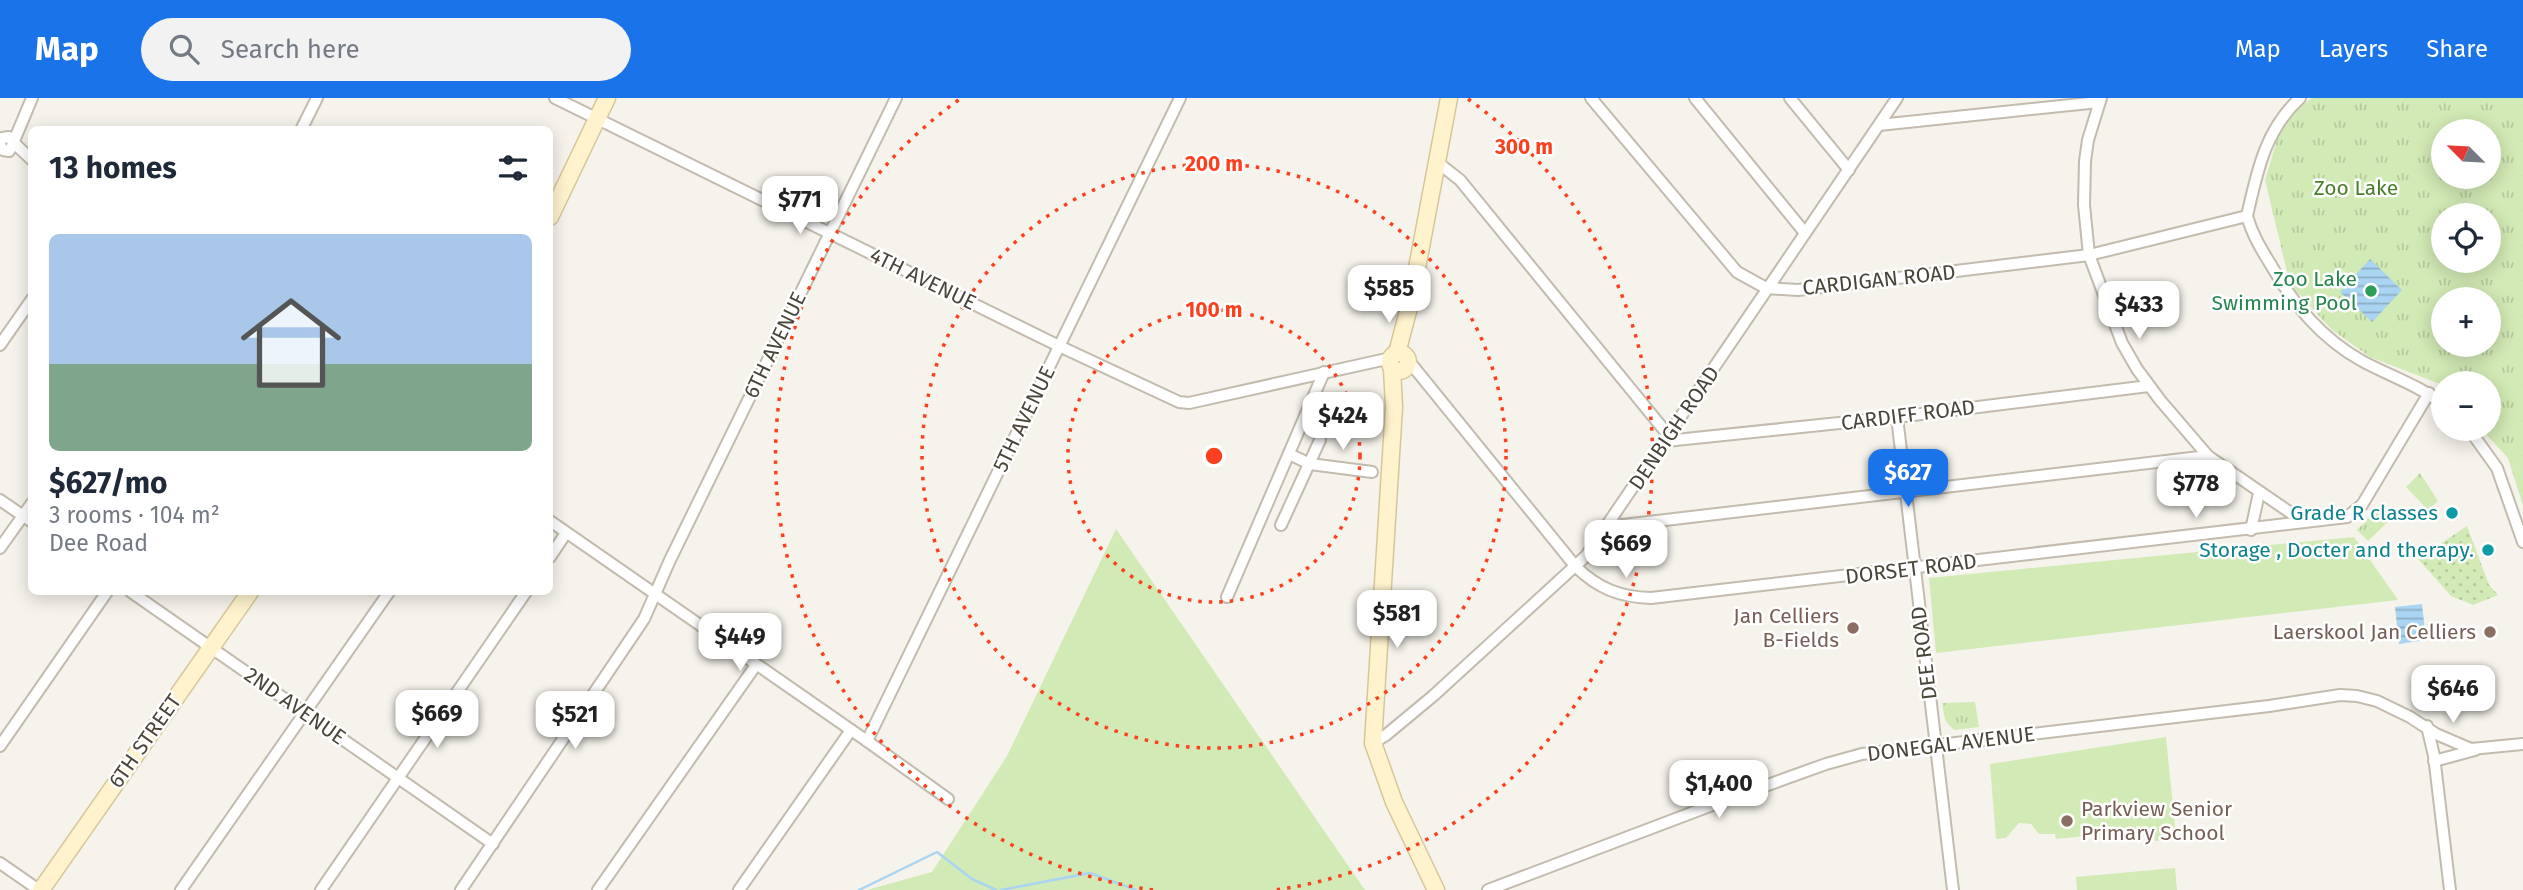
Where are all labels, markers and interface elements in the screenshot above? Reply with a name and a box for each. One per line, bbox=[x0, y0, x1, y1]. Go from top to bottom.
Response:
search box bbox=[141, 18, 631, 81]
text: Map bbox=[35, 29, 99, 69]
icon: search bbox=[165, 30, 203, 68]
text: Search here bbox=[221, 34, 360, 65]
text: Map bbox=[2235, 35, 2281, 63]
text: Layers bbox=[2319, 35, 2388, 63]
text: Share bbox=[2426, 35, 2488, 63]
north arrow bbox=[2431, 119, 2501, 189]
map controls bbox=[2431, 119, 2501, 441]
text: 300 m bbox=[1494, 134, 1553, 160]
icon: filters bbox=[494, 149, 532, 187]
text: 13 homes bbox=[49, 150, 177, 186]
text: 200 m bbox=[1185, 151, 1243, 177]
park label: Zoo Lake bbox=[2314, 175, 2398, 201]
pin: $771 bbox=[759, 176, 841, 236]
text: $771 bbox=[778, 185, 822, 213]
button: locate bbox=[2431, 203, 2501, 273]
street label: 4TH AVENUE bbox=[866, 242, 980, 316]
street label: CARDIGAN ROAD bbox=[1801, 259, 1957, 301]
pin: $585 bbox=[1348, 266, 1430, 325]
place label: Zoo Lake Swimming Pool bbox=[2212, 266, 2357, 316]
text: $585 bbox=[1364, 274, 1414, 302]
icon: home bbox=[228, 280, 354, 406]
pin: $433 bbox=[2098, 282, 2180, 341]
marker: Zoo Lake Swimming Pool bbox=[2363, 283, 2379, 299]
button: + bbox=[2431, 287, 2501, 357]
street label: 6TH AVENUE bbox=[738, 288, 812, 402]
text: $433 bbox=[2114, 290, 2164, 318]
text: 100 m bbox=[1185, 297, 1243, 323]
street label: DENBIGH ROAD bbox=[1623, 361, 1725, 495]
street label: 5TH AVENUE bbox=[987, 362, 1061, 476]
button: − bbox=[2431, 371, 2501, 441]
pin: $424 bbox=[1302, 392, 1384, 452]
street label: CARDIFF ROAD bbox=[1840, 394, 1976, 436]
text: $424 bbox=[1318, 401, 1368, 429]
centre of rings bbox=[1202, 444, 1226, 468]
pin: $627 bbox=[1867, 450, 1949, 509]
text: $627 bbox=[1884, 458, 1932, 486]
pin: $778 bbox=[2155, 460, 2237, 520]
text: $627/mo bbox=[49, 465, 168, 501]
text: $778 bbox=[2173, 469, 2219, 497]
place label: Grade R classes bbox=[2290, 500, 2438, 526]
text: 3 rooms · 104 m² bbox=[49, 501, 220, 529]
marker: Grade R classes bbox=[2444, 505, 2460, 521]
pin: $669 bbox=[1585, 520, 1667, 580]
text: Dee Road bbox=[49, 529, 148, 557]
text: $669 bbox=[1600, 529, 1652, 557]
place label: Storage , Docter and therapy. bbox=[2199, 537, 2474, 563]
marker: Storage , Docter and therapy. bbox=[2480, 542, 2496, 558]
street label: DORSET ROAD bbox=[1844, 548, 1978, 590]
pin: $581 bbox=[1356, 590, 1438, 650]
text: $581 bbox=[1373, 599, 1421, 627]
place label: Jan Celliers B-Fields bbox=[1733, 603, 1839, 653]
street label: DEE ROAD bbox=[1905, 605, 1943, 701]
pin: $449 bbox=[699, 614, 781, 673]
place label: Laerskool Jan Celliers bbox=[2273, 619, 2476, 645]
marker: Jan Celliers B-Fields bbox=[1845, 620, 1861, 636]
text: $449 bbox=[714, 622, 766, 650]
marker: Laerskool Jan Celliers bbox=[2482, 624, 2498, 640]
street label: 2ND AVENUE bbox=[239, 662, 351, 750]
pin: $646 bbox=[2412, 666, 2494, 725]
text: $646 bbox=[2427, 674, 2479, 702]
street label: 6TH STREET bbox=[103, 689, 187, 793]
pin: $669 bbox=[396, 690, 478, 750]
pin: $521 bbox=[534, 692, 616, 751]
text: $669 bbox=[411, 699, 463, 727]
text: $521 bbox=[552, 700, 598, 728]
street label: DONEGAL AVENUE bbox=[1866, 721, 2036, 767]
pin: $1,400 bbox=[1662, 760, 1776, 820]
text: $1,400 bbox=[1685, 769, 1753, 797]
place label: Parkview Senior Primary School bbox=[2081, 796, 2232, 846]
marker: Parkview Senior Primary School bbox=[2059, 813, 2075, 829]

